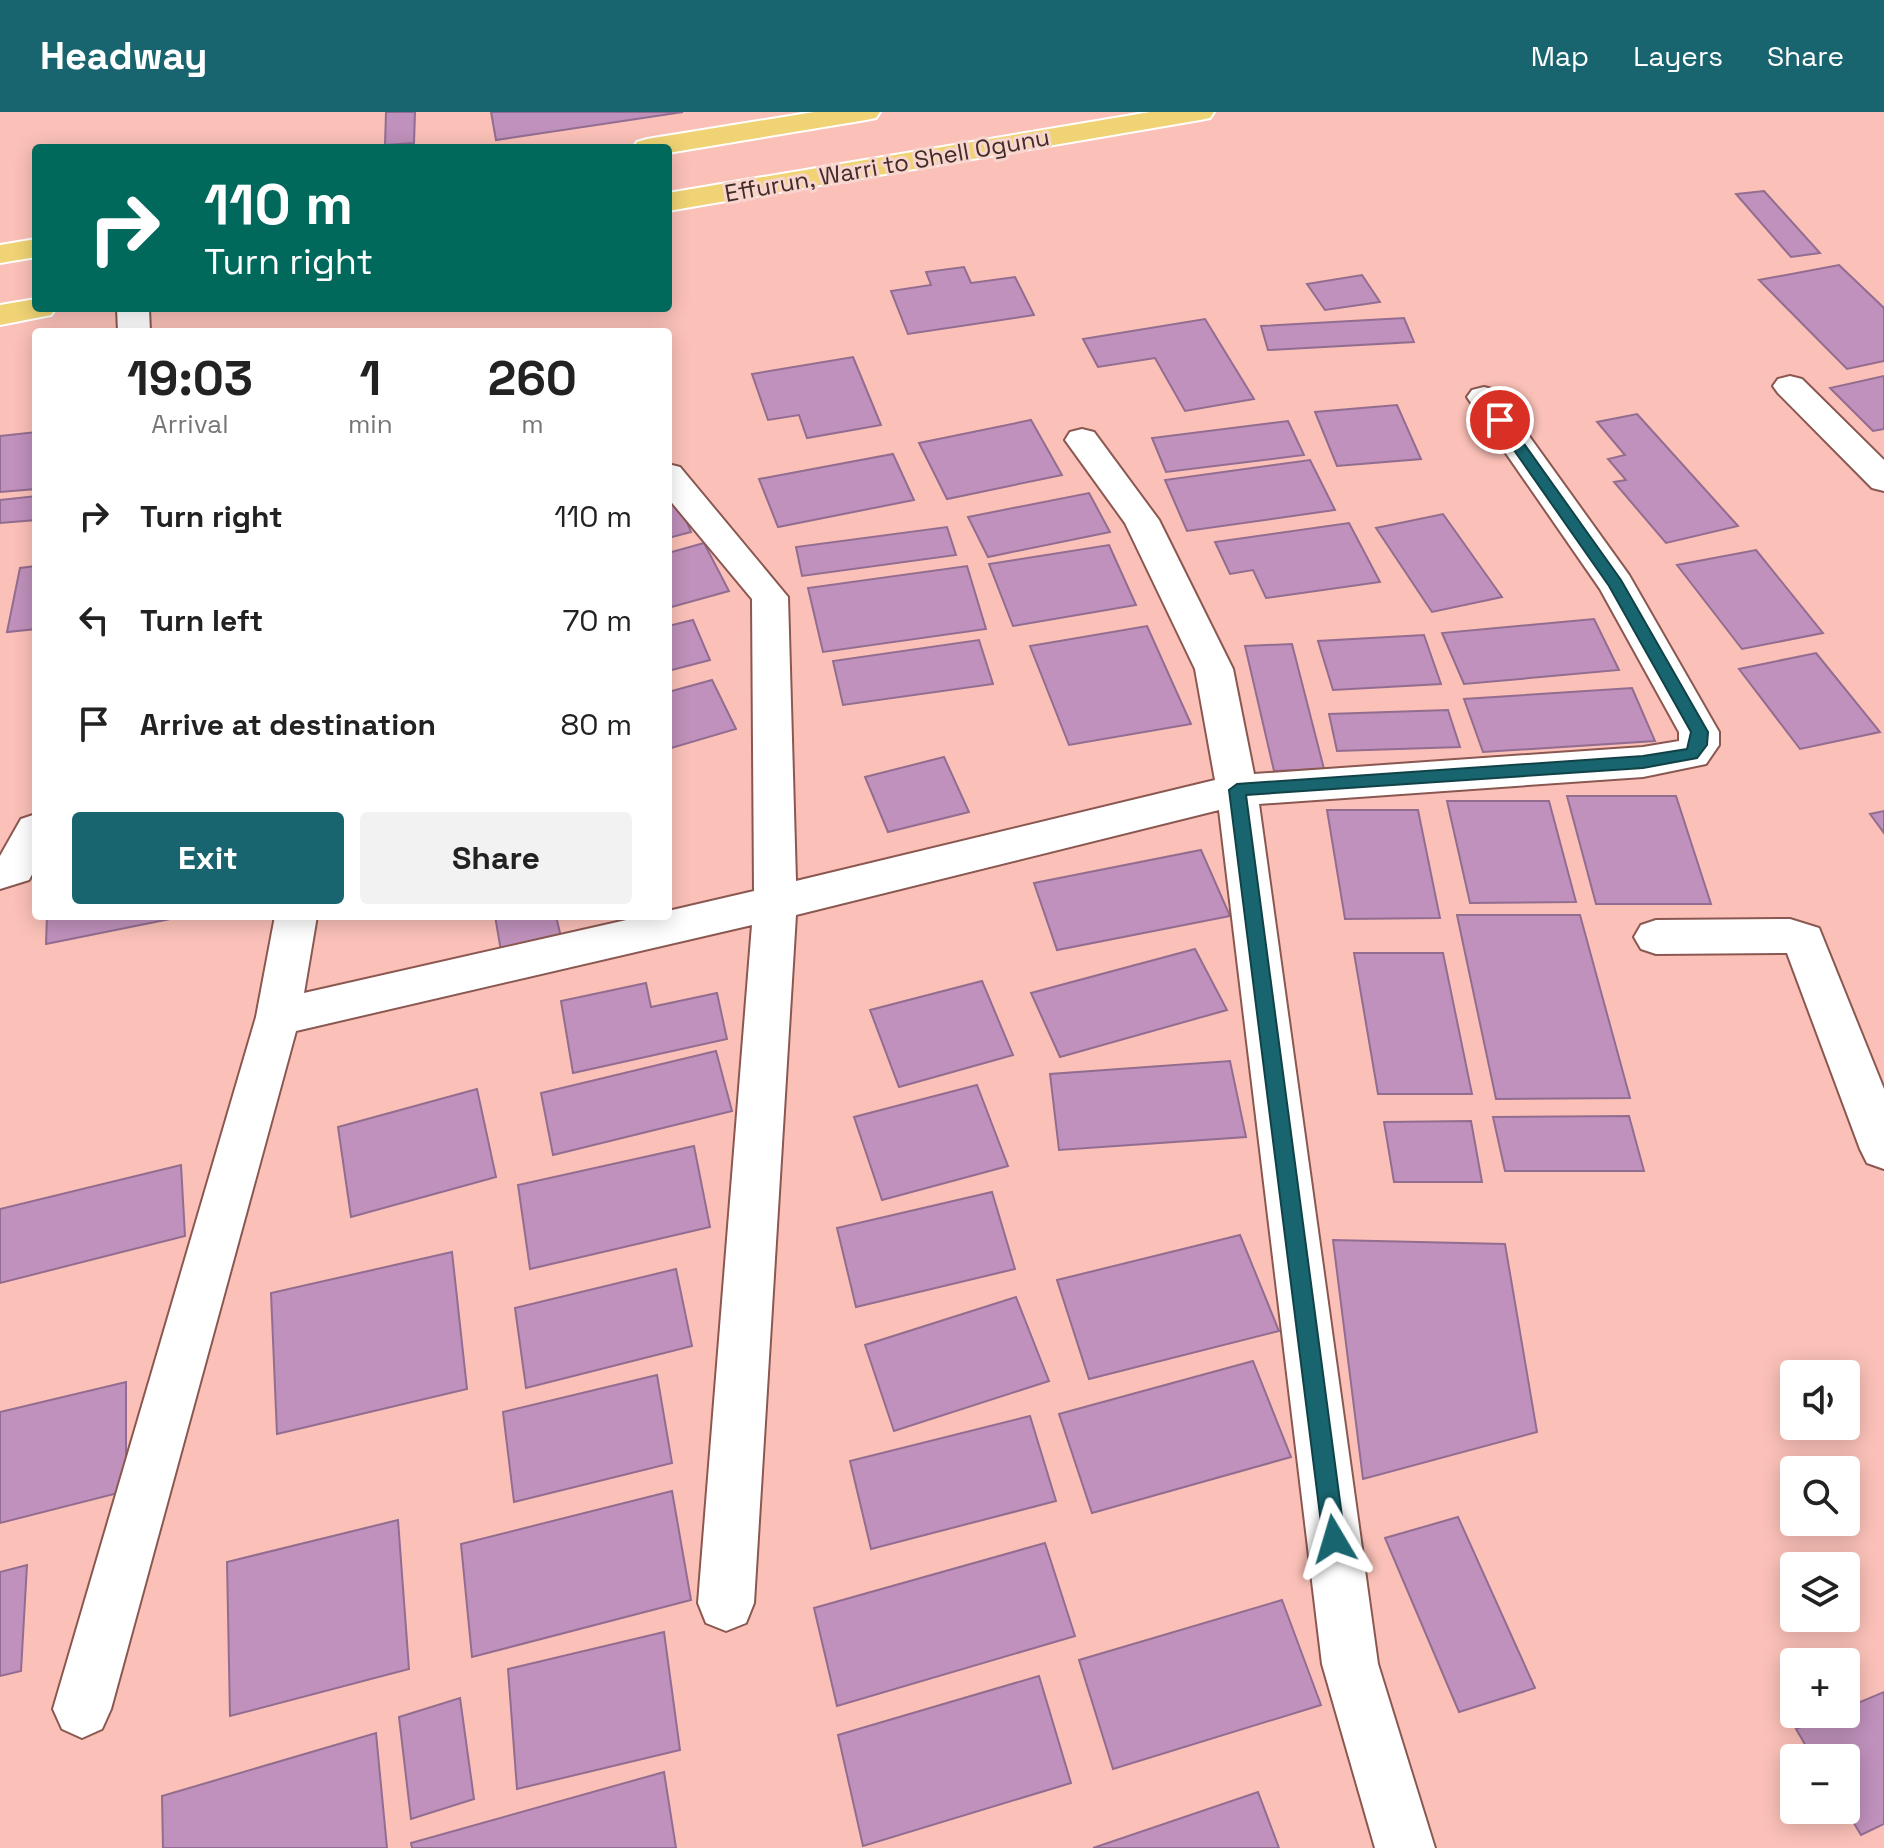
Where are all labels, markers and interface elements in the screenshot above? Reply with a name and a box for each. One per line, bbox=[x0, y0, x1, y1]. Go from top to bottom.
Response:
text: Headway bbox=[40, 32, 207, 80]
text: Map bbox=[1531, 38, 1589, 74]
text: Layers bbox=[1633, 38, 1723, 74]
text: Share bbox=[1767, 38, 1844, 74]
street label: Effurun, Warri to Shell Ogunu bbox=[722, 121, 1052, 209]
text: 110 m bbox=[204, 169, 353, 240]
icon: right bbox=[72, 176, 176, 280]
text: Turn right bbox=[204, 239, 373, 285]
text: 19:03 bbox=[127, 348, 253, 409]
text: 1 bbox=[359, 348, 381, 409]
text: 260 bbox=[488, 348, 577, 409]
pin bbox=[1466, 386, 1534, 454]
icon: arrive bbox=[1478, 398, 1522, 442]
text: Arrival bbox=[151, 407, 229, 441]
text: min bbox=[348, 407, 393, 441]
text: m bbox=[521, 407, 544, 441]
icon: right bbox=[72, 494, 116, 538]
text: Turn right bbox=[140, 497, 283, 536]
text: 110 m bbox=[554, 497, 632, 536]
icon: left bbox=[72, 598, 116, 642]
text: Turn left bbox=[140, 601, 263, 640]
text: 70 m bbox=[563, 601, 632, 640]
icon: arrive bbox=[72, 702, 116, 746]
text: Arrive at destination bbox=[140, 705, 436, 744]
text: 80 m bbox=[561, 705, 632, 744]
button: Exit bbox=[72, 812, 344, 904]
button: Share bbox=[360, 812, 632, 904]
map controls bbox=[1780, 1360, 1860, 1824]
button: sound bbox=[1780, 1360, 1860, 1440]
button: search bbox=[1780, 1456, 1860, 1536]
position arrow bbox=[1292, 1497, 1376, 1581]
button: layers bbox=[1780, 1552, 1860, 1632]
button: + bbox=[1780, 1648, 1860, 1728]
button: − bbox=[1780, 1744, 1860, 1824]

